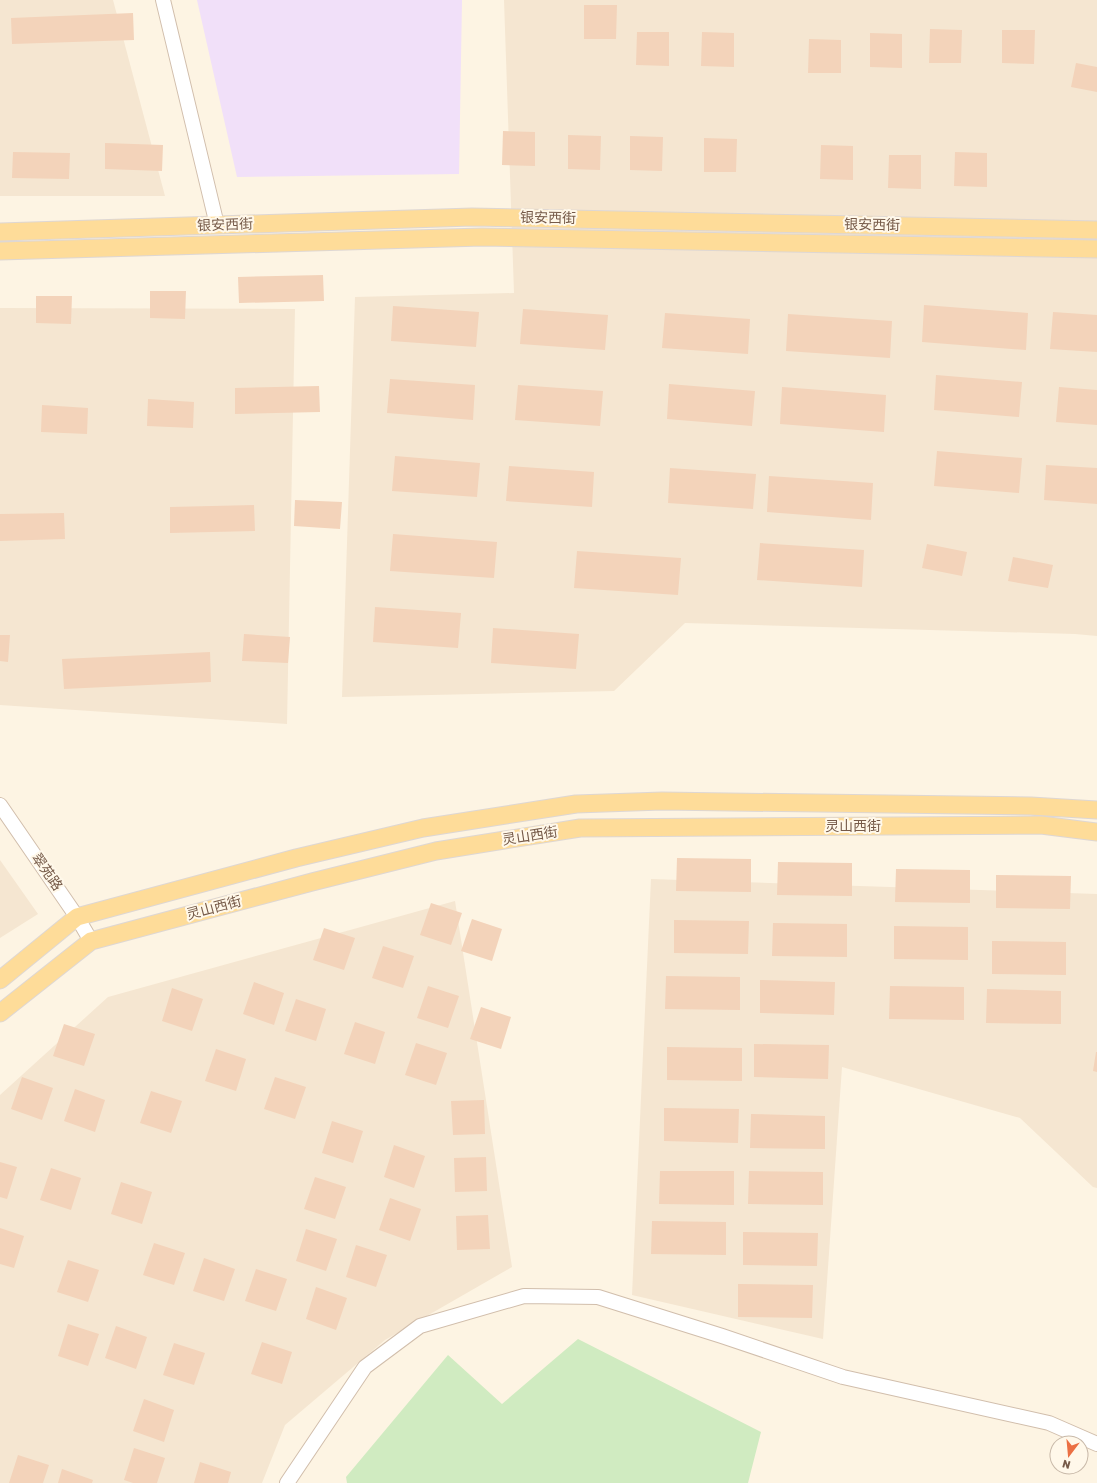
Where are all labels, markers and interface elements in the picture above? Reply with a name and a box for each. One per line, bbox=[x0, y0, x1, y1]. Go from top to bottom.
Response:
street label: 银安西街 bbox=[520, 209, 576, 227]
street label: 银安西街 bbox=[197, 216, 253, 234]
street label: 银安西街 bbox=[844, 216, 900, 234]
street label: 灵山西街 bbox=[825, 818, 881, 835]
street label: 灵山西街 bbox=[501, 823, 559, 849]
street label: 翠苑路 bbox=[28, 850, 66, 894]
street label: 灵山西街 bbox=[185, 893, 243, 923]
north arrow bbox=[1049, 1435, 1089, 1475]
text: N bbox=[1061, 1457, 1072, 1471]

